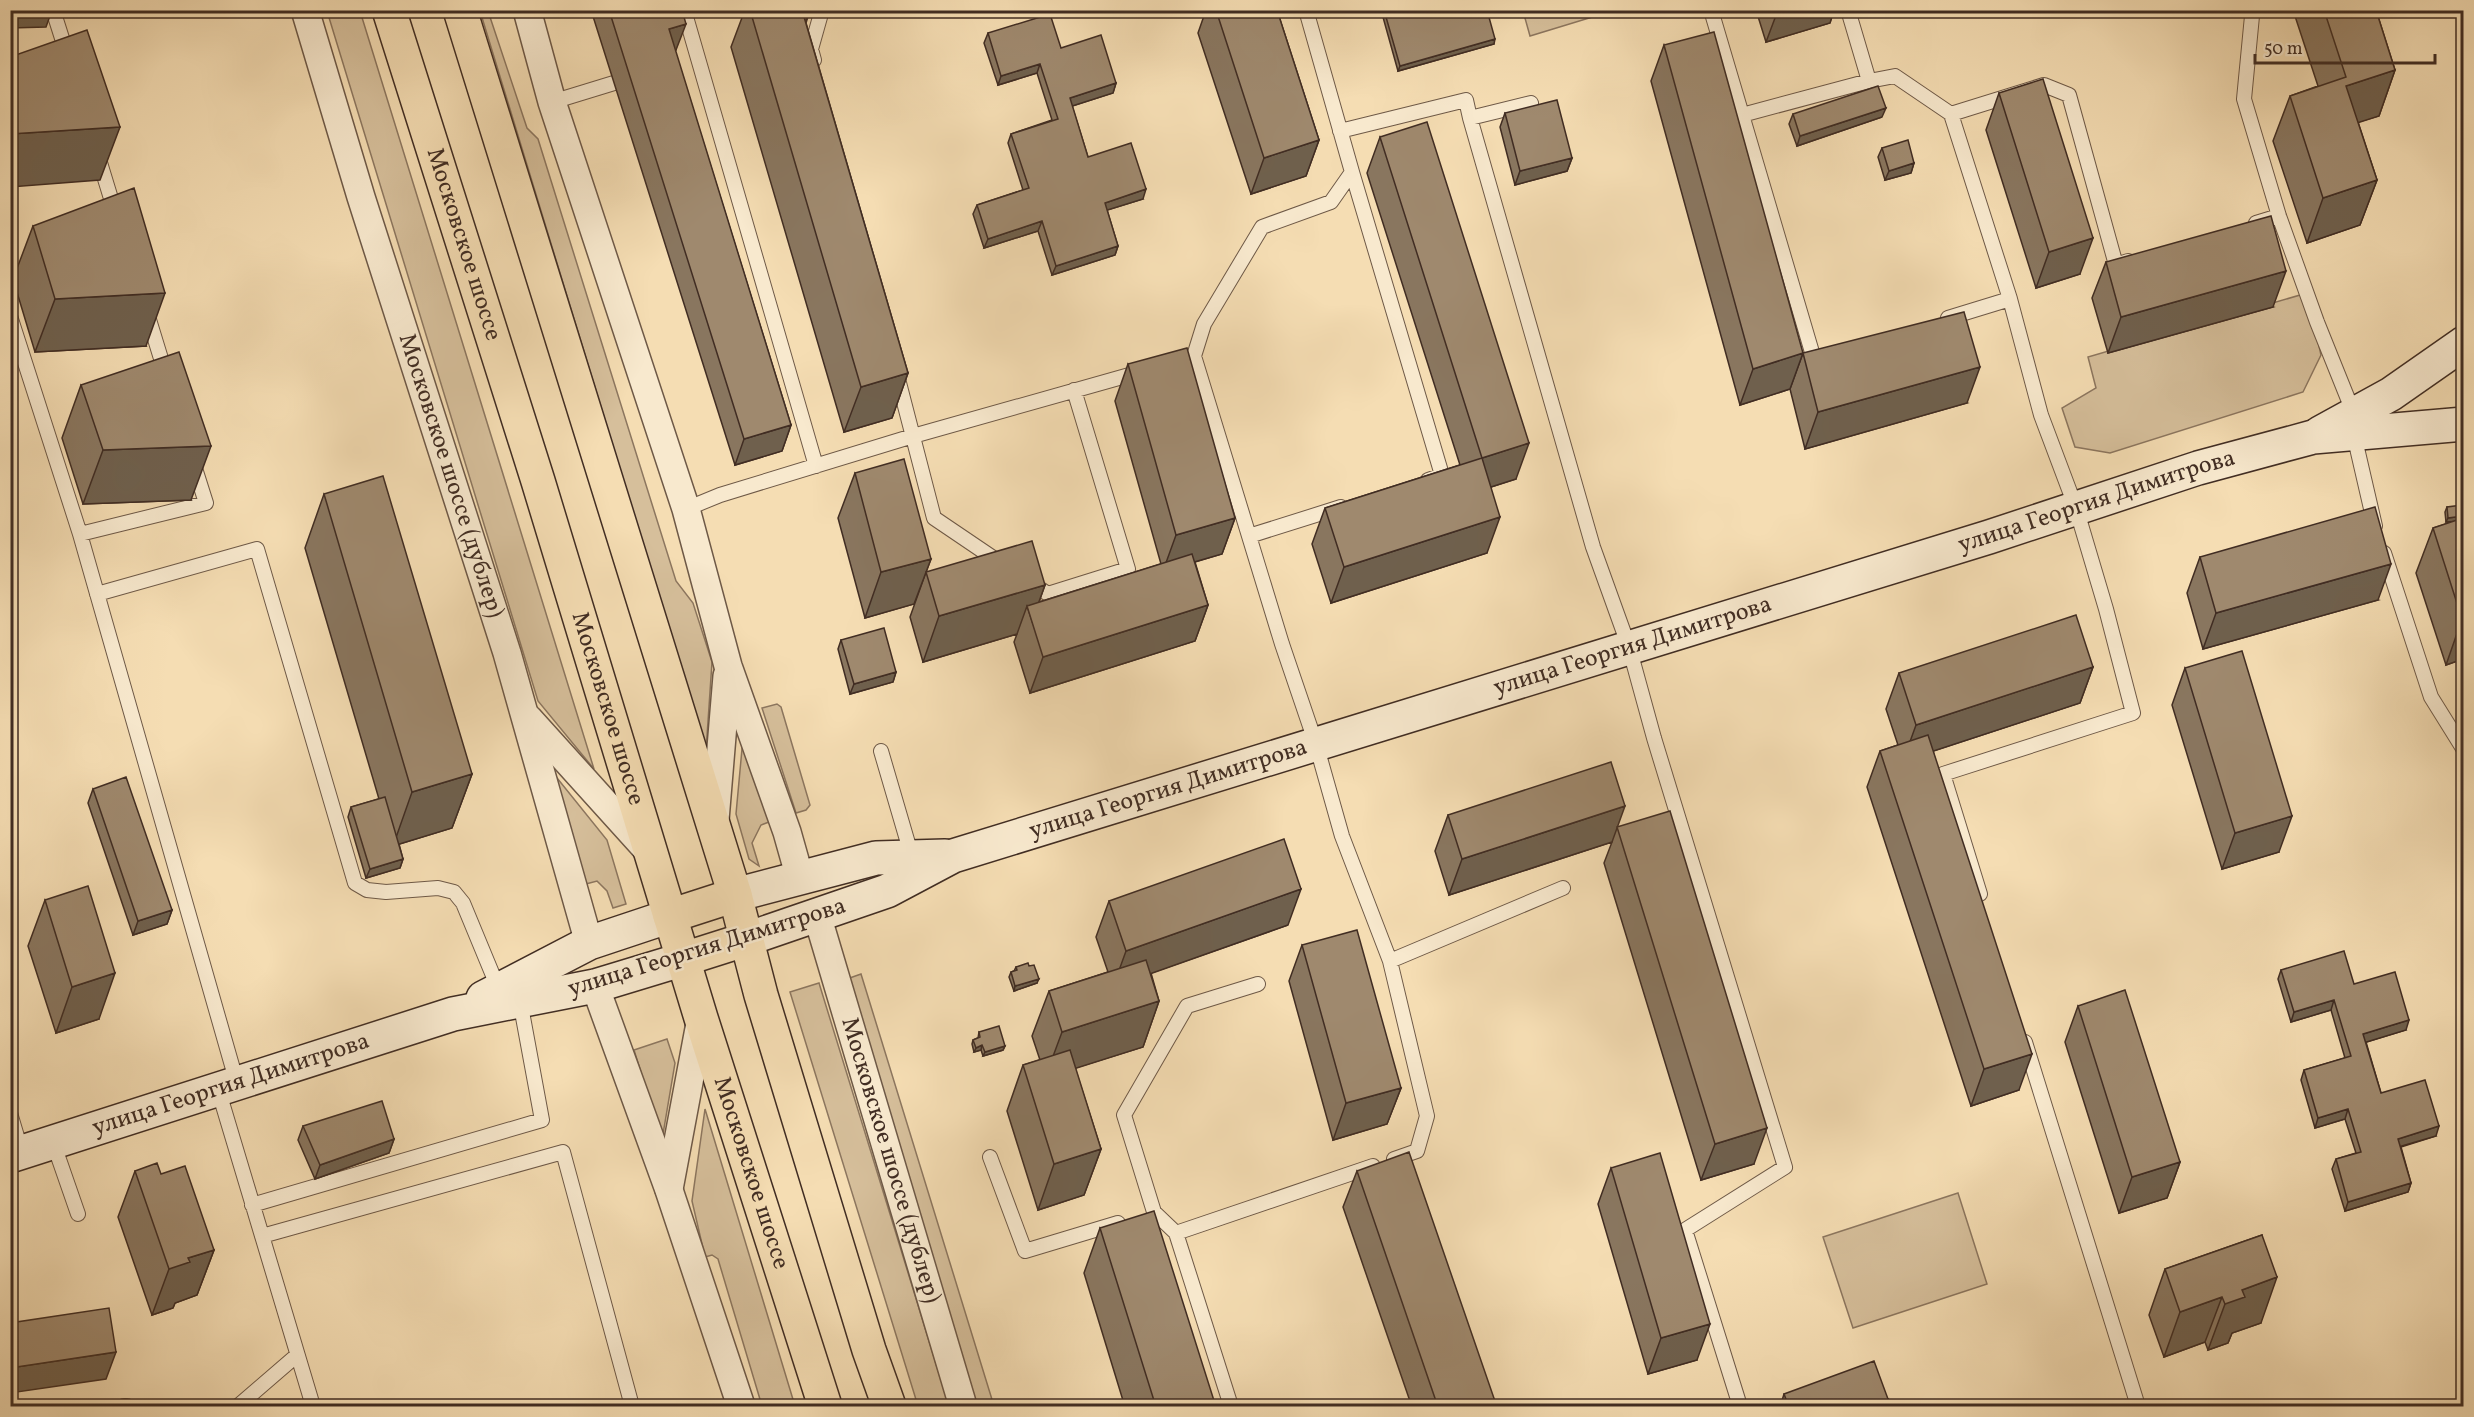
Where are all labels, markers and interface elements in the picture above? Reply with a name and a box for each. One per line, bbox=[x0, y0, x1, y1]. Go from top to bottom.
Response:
scale bar bbox=[2255, 27, 2435, 65]
text: 50 m bbox=[2264, 37, 2303, 62]
street label: Московское шоссе bbox=[417, 144, 510, 345]
street label: Московское шоссе (дублер) bbox=[389, 329, 512, 622]
street label: улица Георгия Димитрова bbox=[1954, 442, 2239, 563]
street label: улица Георгия Димитрова bbox=[1489, 588, 1776, 706]
street label: Московское шоссе bbox=[562, 608, 653, 810]
street label: улица Георгия Димитрова bbox=[1025, 731, 1312, 849]
street label: улица Георгия Димитрова bbox=[564, 889, 850, 1007]
street label: Московское шоссе (дублер) bbox=[831, 1013, 949, 1307]
street label: улица Георгия Димитрова bbox=[88, 1025, 374, 1146]
street label: Московское шоссе bbox=[704, 1072, 797, 1274]

